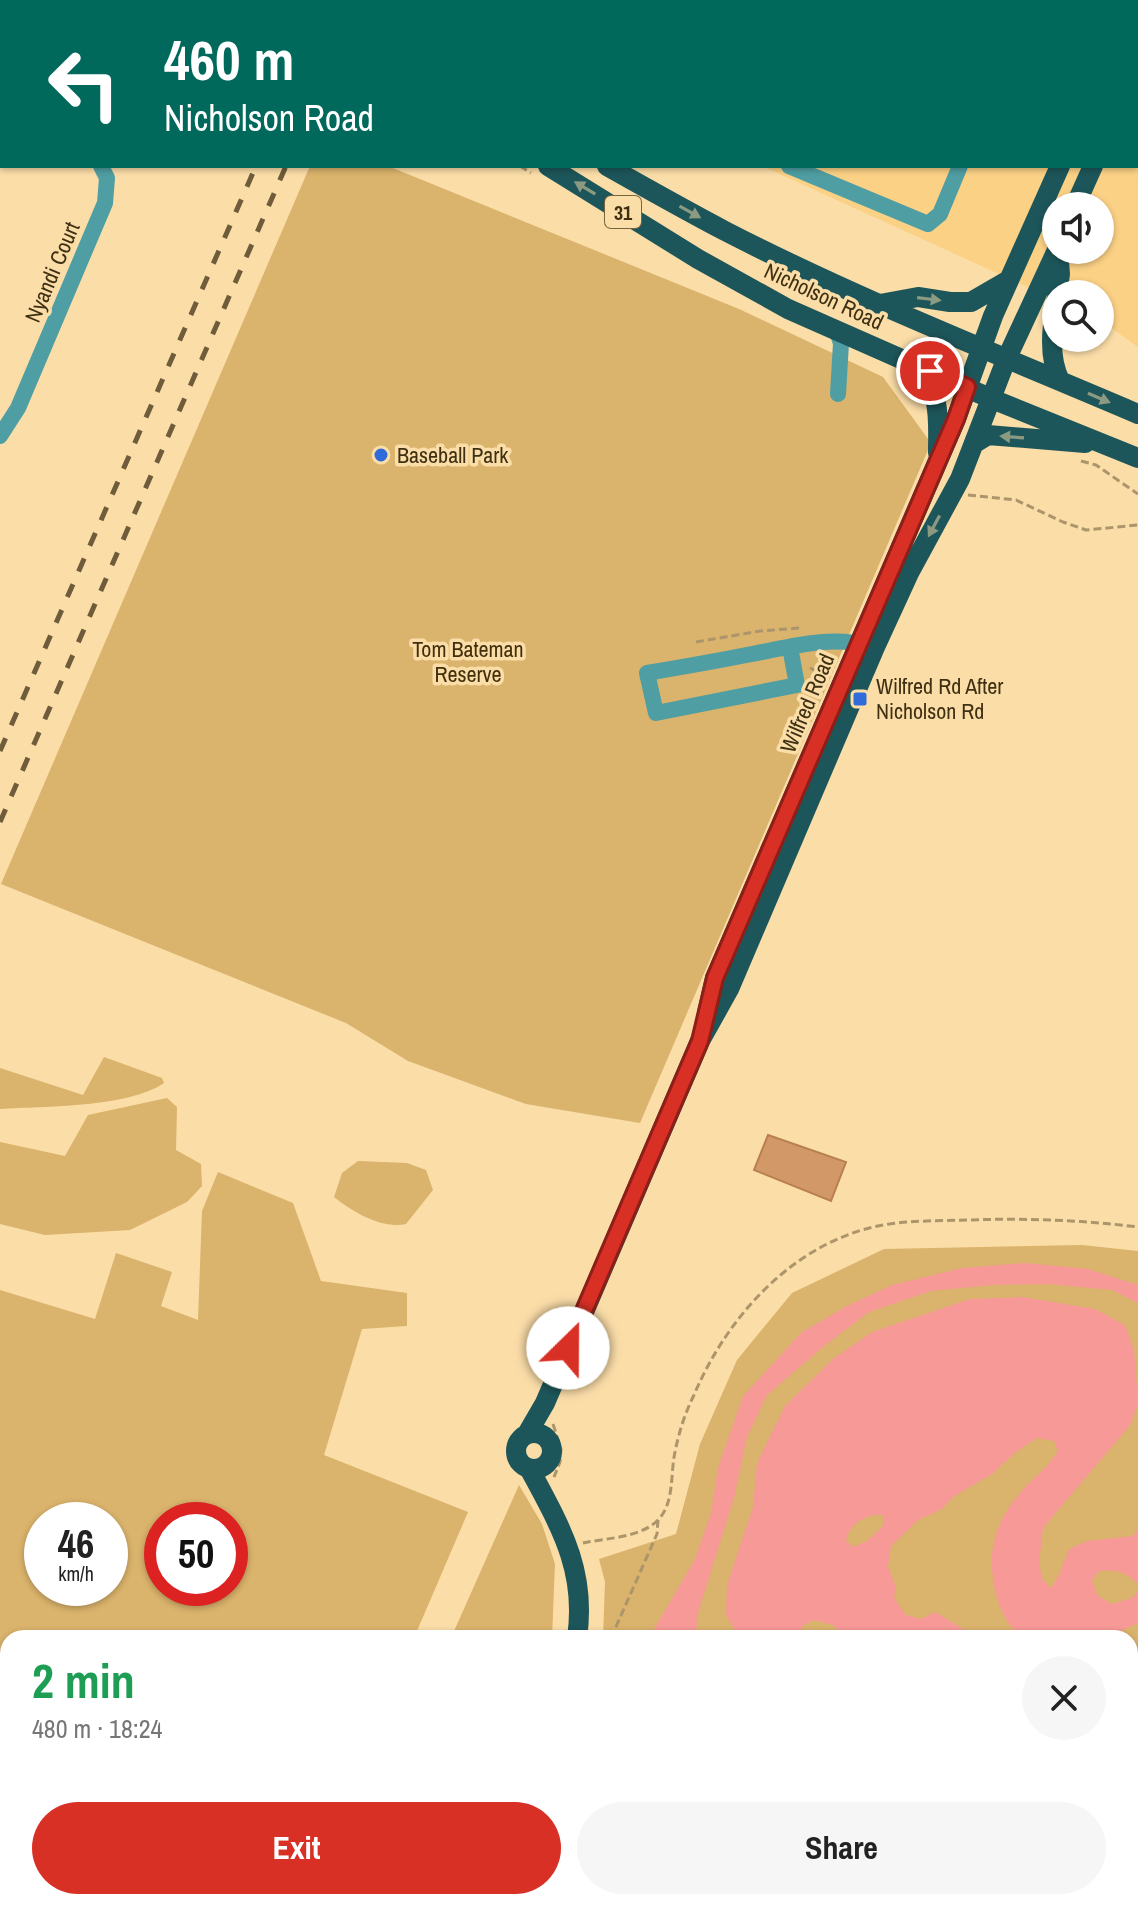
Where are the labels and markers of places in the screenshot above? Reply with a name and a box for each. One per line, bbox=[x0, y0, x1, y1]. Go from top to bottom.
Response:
pin bbox=[896, 337, 964, 405]
place label: Baseball Park bbox=[397, 440, 509, 470]
marker: Baseball Park bbox=[372, 446, 390, 464]
place label: Wilfred Rd After Nicholson Rd bbox=[876, 671, 1003, 726]
marker: Wilfred Rd After Nicholson Rd bbox=[851, 690, 869, 708]

